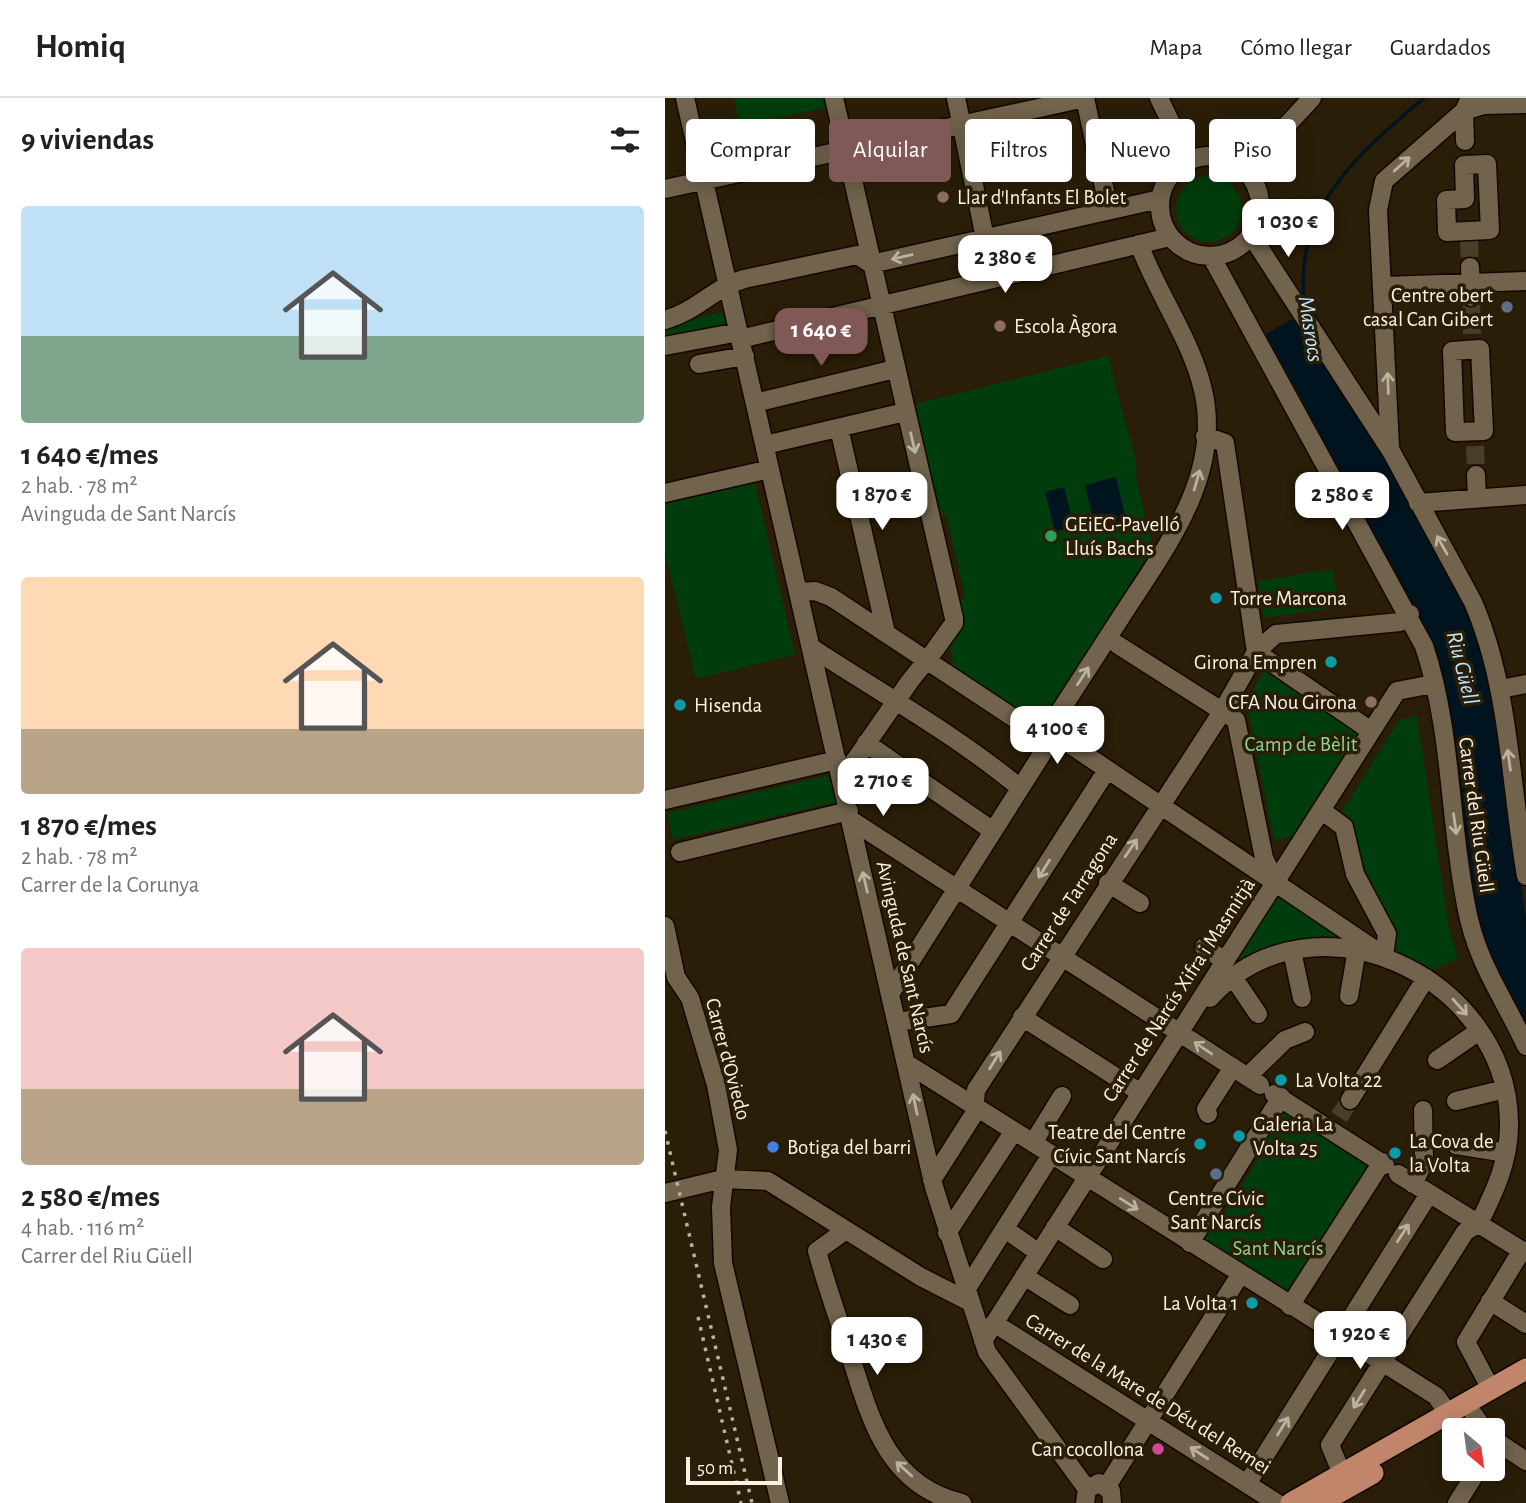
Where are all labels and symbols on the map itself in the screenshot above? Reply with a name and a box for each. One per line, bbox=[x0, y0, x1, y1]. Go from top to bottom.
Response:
one-way arrow bbox=[1393, 156, 1411, 172]
place label: Llar d'Infants El Bolet bbox=[957, 187, 1127, 208]
marker: Llar d'Infants El Bolet bbox=[935, 189, 951, 205]
pin: 1 030 € bbox=[1223, 200, 1353, 259]
pin: 2 380 € bbox=[940, 236, 1070, 295]
one-way arrow bbox=[891, 251, 914, 264]
place label: Centre obert casal Can Gibert bbox=[1363, 285, 1493, 330]
water label: Masrocs bbox=[1293, 295, 1327, 363]
marker: Centre obert casal Can Gibert bbox=[1499, 299, 1515, 315]
pin: 1 640 € bbox=[756, 308, 886, 368]
place label: Escola Àgora bbox=[1014, 314, 1118, 337]
marker: Escola Àgora bbox=[992, 318, 1008, 334]
one-way arrow bbox=[1381, 372, 1394, 395]
one-way arrow bbox=[906, 431, 920, 454]
one-way arrow bbox=[1192, 470, 1205, 492]
pin: 1 870 € bbox=[817, 472, 947, 532]
pin: 2 580 € bbox=[1277, 472, 1407, 532]
place label: GEiEG-Pavelló Lluís Bachs bbox=[1065, 514, 1180, 559]
marker: GEiEG-Pavelló Lluís Bachs bbox=[1043, 528, 1059, 544]
one-way arrow bbox=[1435, 535, 1448, 556]
place label: Torre Marcona bbox=[1230, 588, 1347, 609]
marker: Torre Marcona bbox=[1208, 590, 1224, 606]
water label: Riu Güell bbox=[1442, 629, 1482, 707]
place label: Girona Empren bbox=[1194, 652, 1317, 673]
marker: Girona Empren bbox=[1323, 654, 1339, 670]
one-way arrow bbox=[1076, 667, 1091, 686]
place label: CFA Nou Girona bbox=[1228, 692, 1357, 713]
marker: CFA Nou Girona bbox=[1363, 694, 1379, 710]
place label: Hisenda bbox=[694, 695, 763, 716]
marker: Hisenda bbox=[672, 697, 688, 713]
pin: 4 100 € bbox=[992, 706, 1122, 766]
park label: Camp de Bèlit bbox=[1244, 734, 1358, 755]
street label: Carrer del Riu Güell bbox=[1455, 736, 1497, 894]
one-way arrow bbox=[1503, 749, 1516, 771]
pin: 2 710 € bbox=[818, 758, 948, 818]
one-way arrow bbox=[1449, 812, 1462, 834]
street label: Carrer de Tarragona bbox=[1017, 829, 1122, 975]
one-way arrow bbox=[1124, 839, 1138, 859]
street label: Avinguda de Sant Narcís bbox=[873, 859, 937, 1055]
one-way arrow bbox=[1037, 859, 1051, 878]
one-way arrow bbox=[858, 871, 871, 894]
street label: Carrer de Narcís Xifra i Masmitjà bbox=[1099, 874, 1259, 1106]
street label: Carrer d'Oviedo bbox=[702, 996, 754, 1122]
one-way arrow bbox=[1452, 998, 1468, 1016]
one-way arrow bbox=[1194, 1040, 1213, 1055]
one-way arrow bbox=[988, 1051, 1002, 1071]
place label: La Volta 22 bbox=[1295, 1070, 1382, 1091]
marker: La Volta 22 bbox=[1273, 1072, 1289, 1088]
one-way arrow bbox=[908, 1093, 922, 1116]
place label: Galeria La Volta 25 bbox=[1253, 1114, 1334, 1159]
place label: Teatre del Centre Cívic Sant Narcís bbox=[1048, 1122, 1186, 1167]
marker: Galeria La Volta 25 bbox=[1231, 1128, 1247, 1144]
place label: La Cova de la Volta bbox=[1409, 1131, 1494, 1176]
marker: Teatre del Centre Cívic Sant Narcís bbox=[1192, 1136, 1208, 1152]
place label: Botiga del barri bbox=[787, 1137, 911, 1158]
marker: Botiga del barri bbox=[765, 1139, 781, 1155]
marker: La Cova de la Volta bbox=[1387, 1145, 1403, 1161]
marker: Centre Cívic Sant Narcís bbox=[1208, 1166, 1224, 1182]
place label: Centre Cívic Sant Narcís bbox=[1168, 1188, 1264, 1233]
one-way arrow bbox=[1119, 1198, 1139, 1212]
one-way arrow bbox=[1396, 1224, 1411, 1243]
park label: Sant Narcís bbox=[1232, 1238, 1324, 1259]
place label: La Volta 1 bbox=[1163, 1293, 1238, 1314]
marker: La Volta 1 bbox=[1244, 1295, 1260, 1311]
street label: Carrer de la Mare de Déu del Remei bbox=[1022, 1310, 1274, 1478]
pin: 1 920 € bbox=[1295, 1312, 1425, 1371]
pin: 1 430 € bbox=[812, 1318, 942, 1377]
one-way arrow bbox=[1351, 1389, 1365, 1409]
one-way arrow bbox=[1277, 1416, 1291, 1436]
north arrow bbox=[1442, 1418, 1505, 1480]
place label: Can cocollona bbox=[1031, 1439, 1144, 1460]
marker: Can cocollona bbox=[1150, 1441, 1166, 1457]
one-way arrow bbox=[1190, 1445, 1209, 1460]
scale bar bbox=[686, 1454, 782, 1486]
one-way arrow bbox=[895, 1461, 913, 1477]

